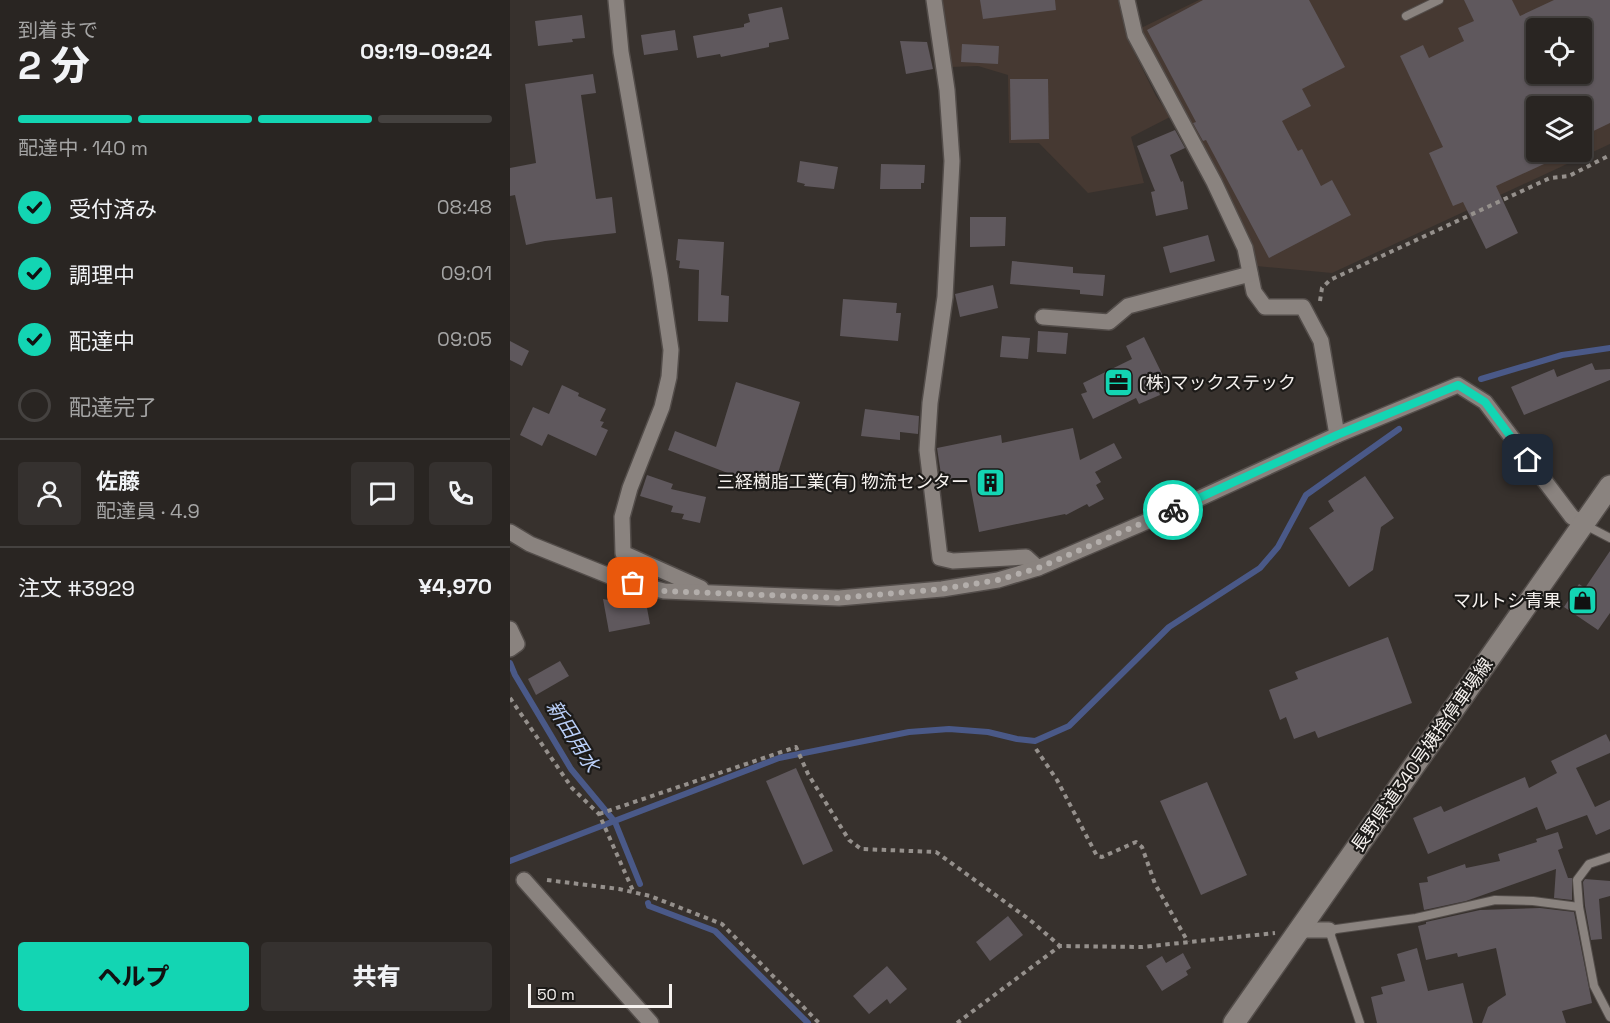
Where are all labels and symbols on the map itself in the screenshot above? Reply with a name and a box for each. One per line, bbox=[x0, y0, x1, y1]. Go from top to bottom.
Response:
office icon: (株)マックステック bbox=[1102, 367, 1134, 399]
place label: (株)マックステック bbox=[1139, 371, 1296, 394]
pin bbox=[1502, 434, 1553, 485]
building icon: 三経樹脂工業(有) 物流センター bbox=[974, 466, 1006, 498]
place label: 三経樹脂工業(有) 物流センター bbox=[717, 470, 969, 493]
courier bbox=[1143, 480, 1203, 540]
pin bbox=[607, 557, 658, 608]
shop icon: マルトシ青果 bbox=[1566, 585, 1598, 617]
place label: マルトシ青果 bbox=[1453, 589, 1561, 612]
street label: 長野県道340号姨捨停車場線 bbox=[1346, 653, 1497, 856]
water label: 新田用水 bbox=[541, 695, 606, 779]
scale bar bbox=[528, 981, 672, 1008]

